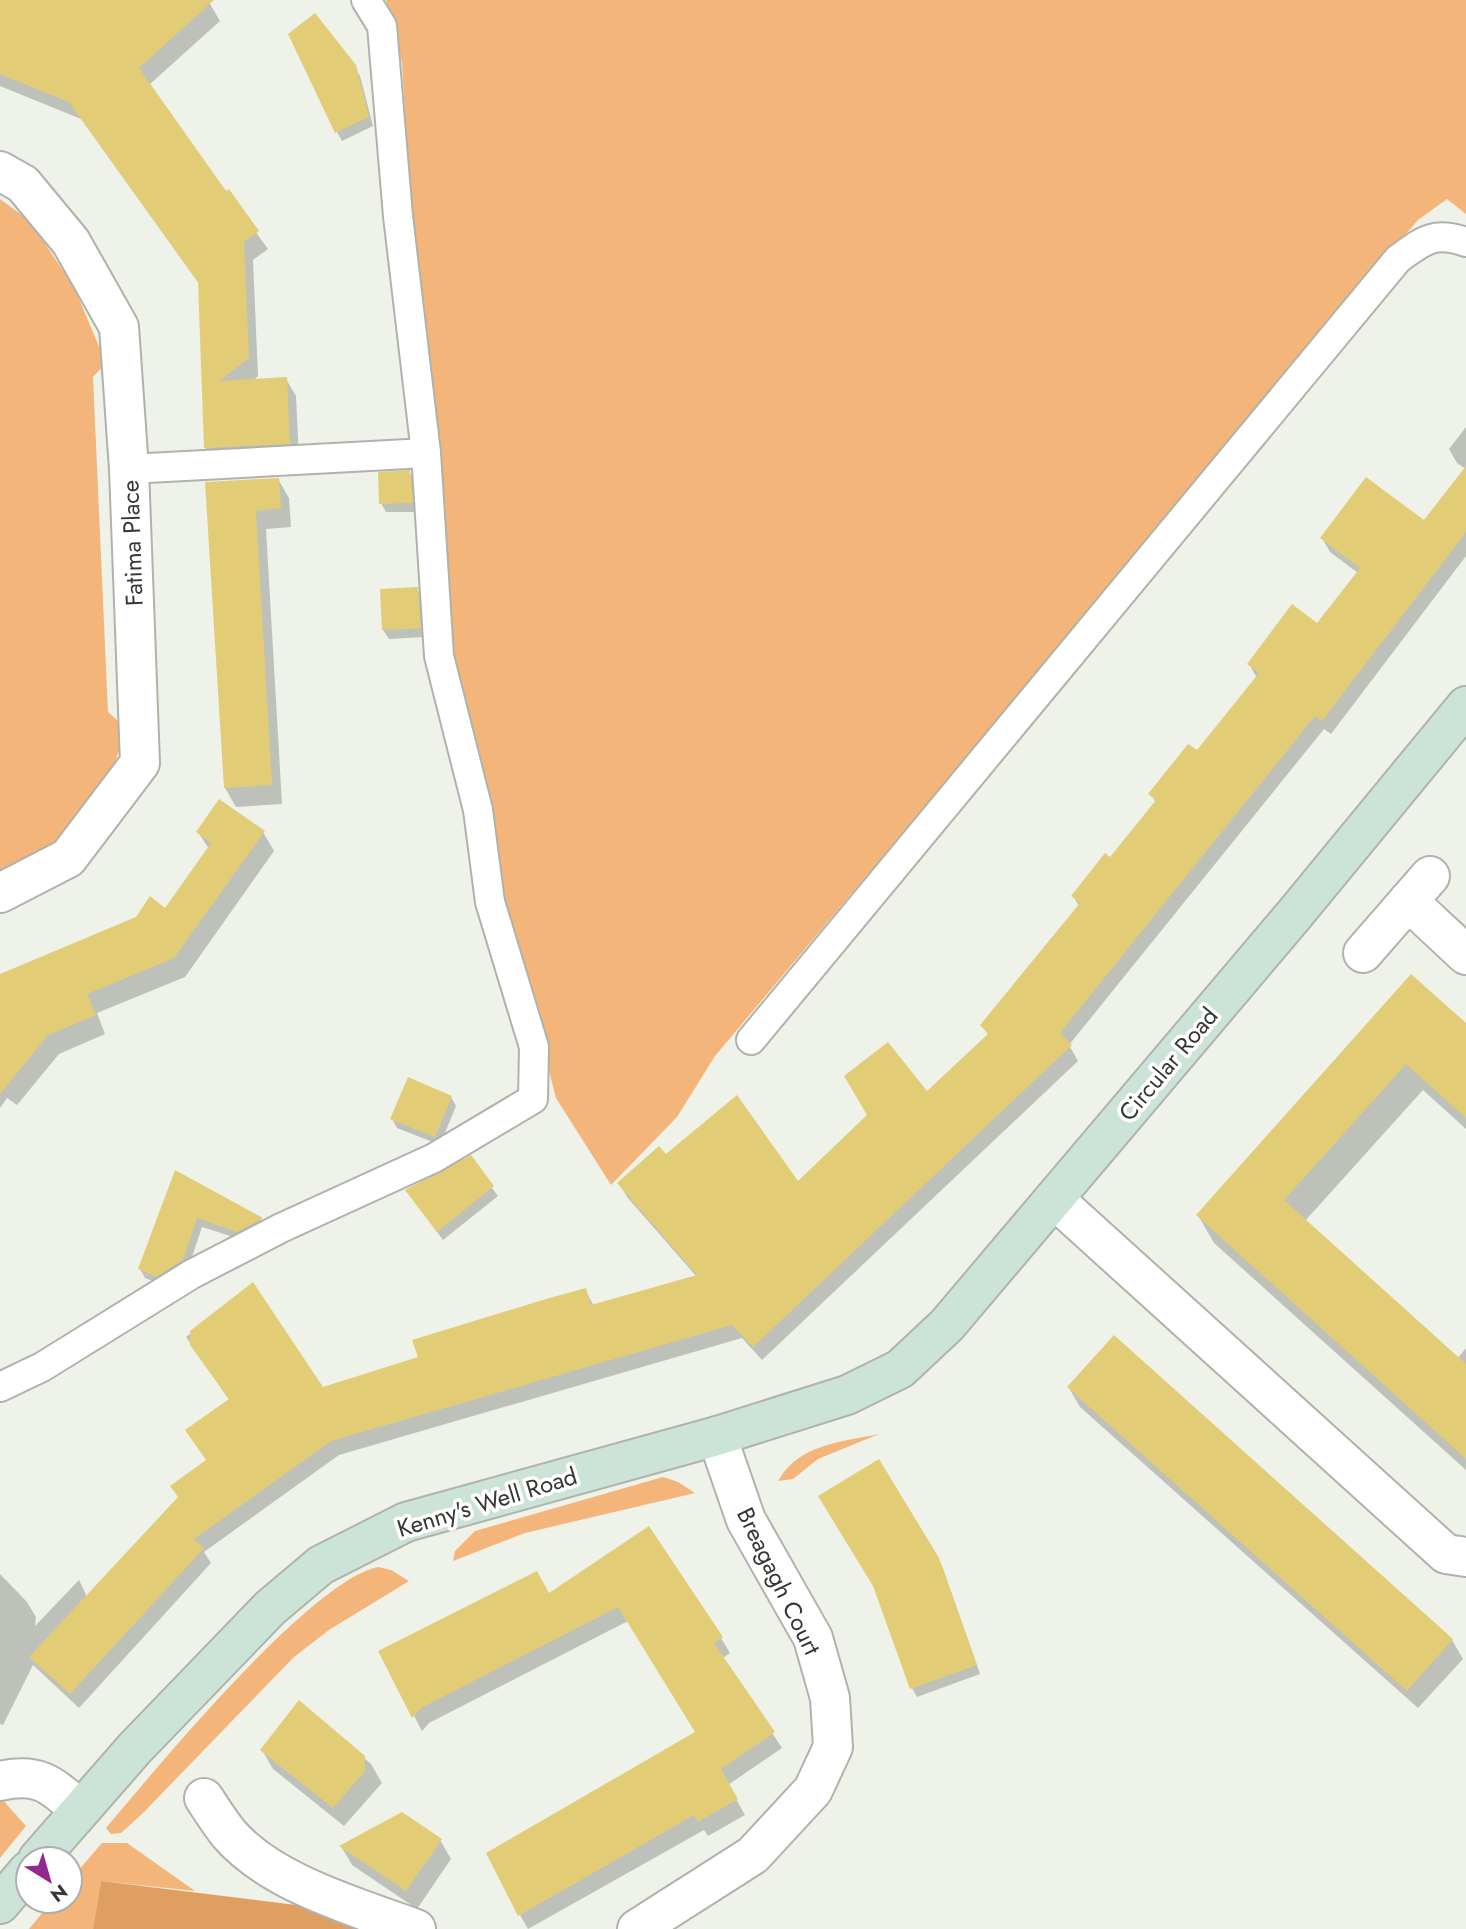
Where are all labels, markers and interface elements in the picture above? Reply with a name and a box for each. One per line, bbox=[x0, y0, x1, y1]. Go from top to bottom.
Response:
street label: Fatima Place bbox=[112, 479, 152, 607]
street label: Circular Road bbox=[1110, 1000, 1226, 1128]
street label: Kenny's Well Road bbox=[393, 1458, 581, 1546]
street label: Breagagh Court bbox=[728, 1501, 830, 1661]
north arrow bbox=[14, 1845, 84, 1915]
text: N bbox=[45, 1878, 73, 1909]

